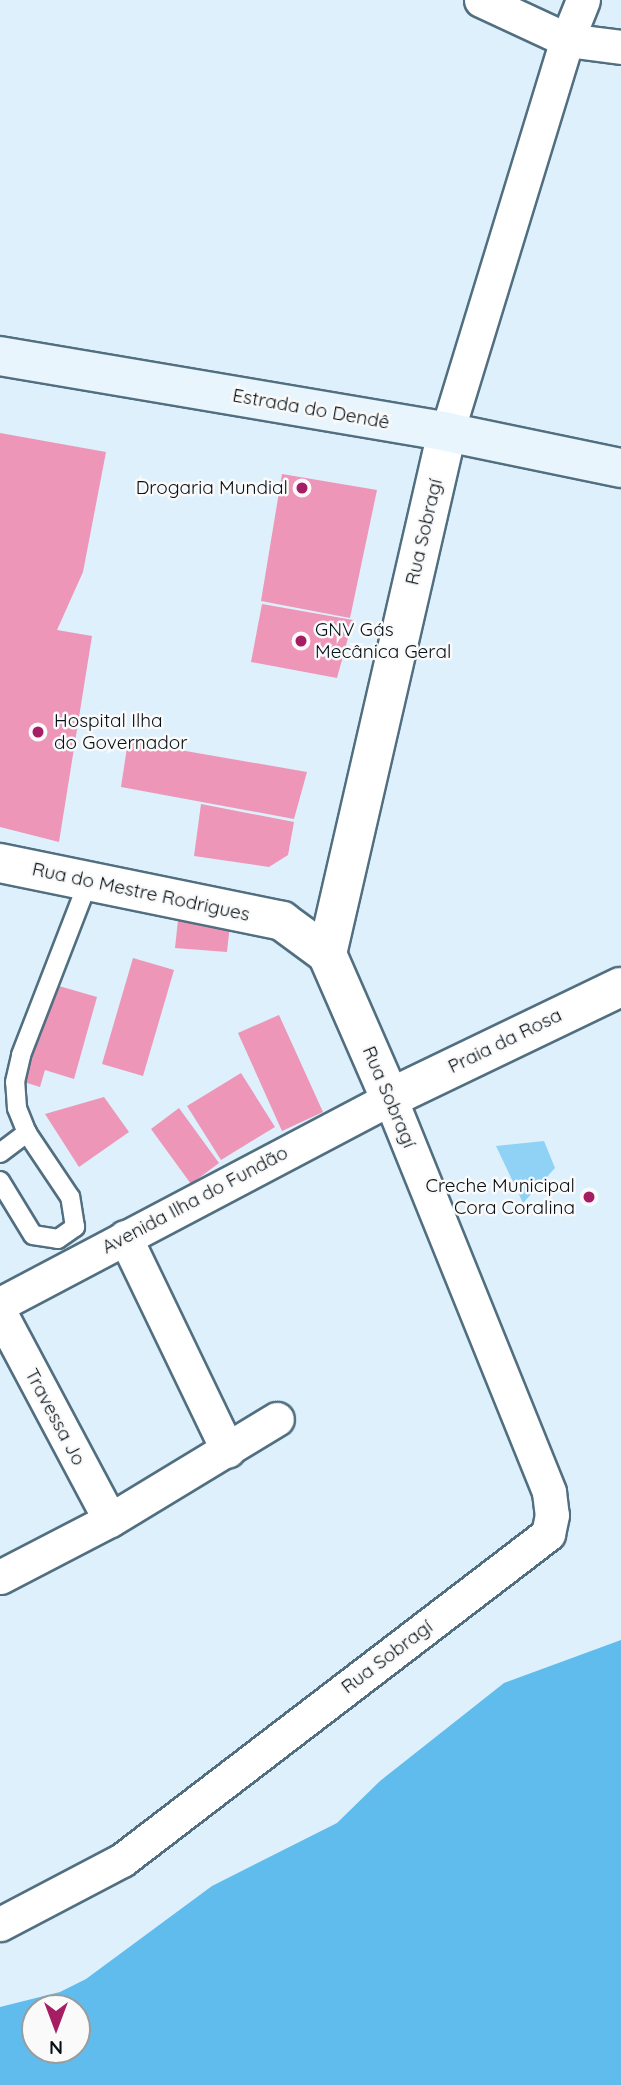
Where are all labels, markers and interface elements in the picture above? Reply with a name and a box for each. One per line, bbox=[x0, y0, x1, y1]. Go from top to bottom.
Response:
street label: Estrada do Dendê bbox=[231, 384, 391, 434]
place label: Drogaria Mundial bbox=[136, 477, 288, 499]
street label: Rua Sobragí bbox=[401, 477, 447, 587]
marker: Drogaria Mundial bbox=[294, 480, 310, 496]
place label: GNV Gás Mecânica Geral bbox=[315, 619, 451, 663]
marker: GNV Gás Mecânica Geral bbox=[293, 633, 309, 649]
place label: Hospital Ilha do Governador bbox=[54, 710, 188, 754]
marker: Hospital Ilha do Governador bbox=[28, 722, 48, 742]
street label: Rua do Mestre Rodrigues bbox=[30, 858, 252, 926]
street label: Praia da Rosa bbox=[444, 1004, 566, 1078]
street label: Rua Sobragí bbox=[357, 1043, 421, 1151]
street label: Avenida Ilha do Fundão bbox=[98, 1141, 292, 1259]
place label: Creche Municipal Cora Coralina bbox=[426, 1175, 575, 1219]
marker: Creche Municipal Cora Coralina bbox=[581, 1189, 597, 1205]
street label: Travessa Jo bbox=[20, 1365, 90, 1469]
street label: Rua Sobragí bbox=[337, 1615, 437, 1699]
north arrow bbox=[21, 1994, 91, 2064]
text: N bbox=[49, 2036, 63, 2060]

